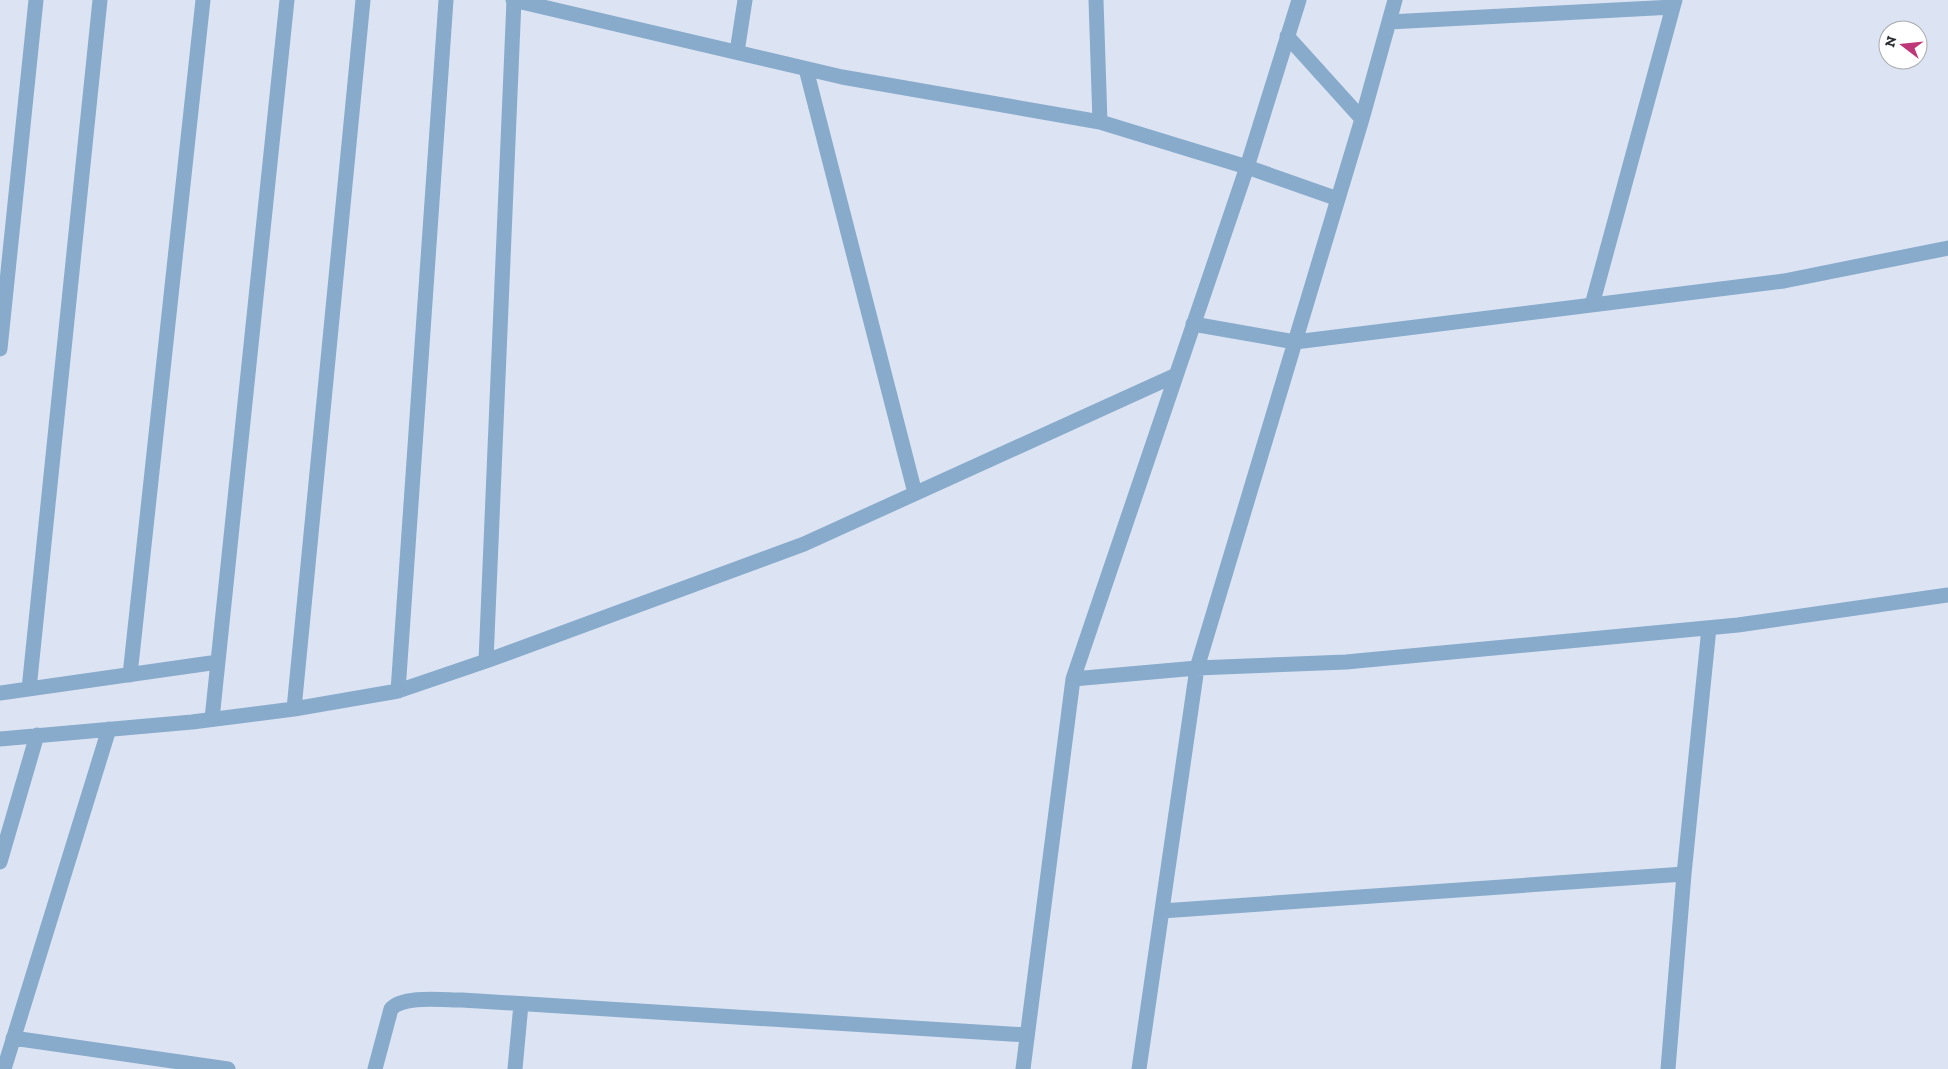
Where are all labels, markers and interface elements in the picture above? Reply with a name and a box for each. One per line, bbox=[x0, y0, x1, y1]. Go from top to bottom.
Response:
north arrow bbox=[1878, 20, 1928, 70]
text: N bbox=[1881, 34, 1901, 49]

